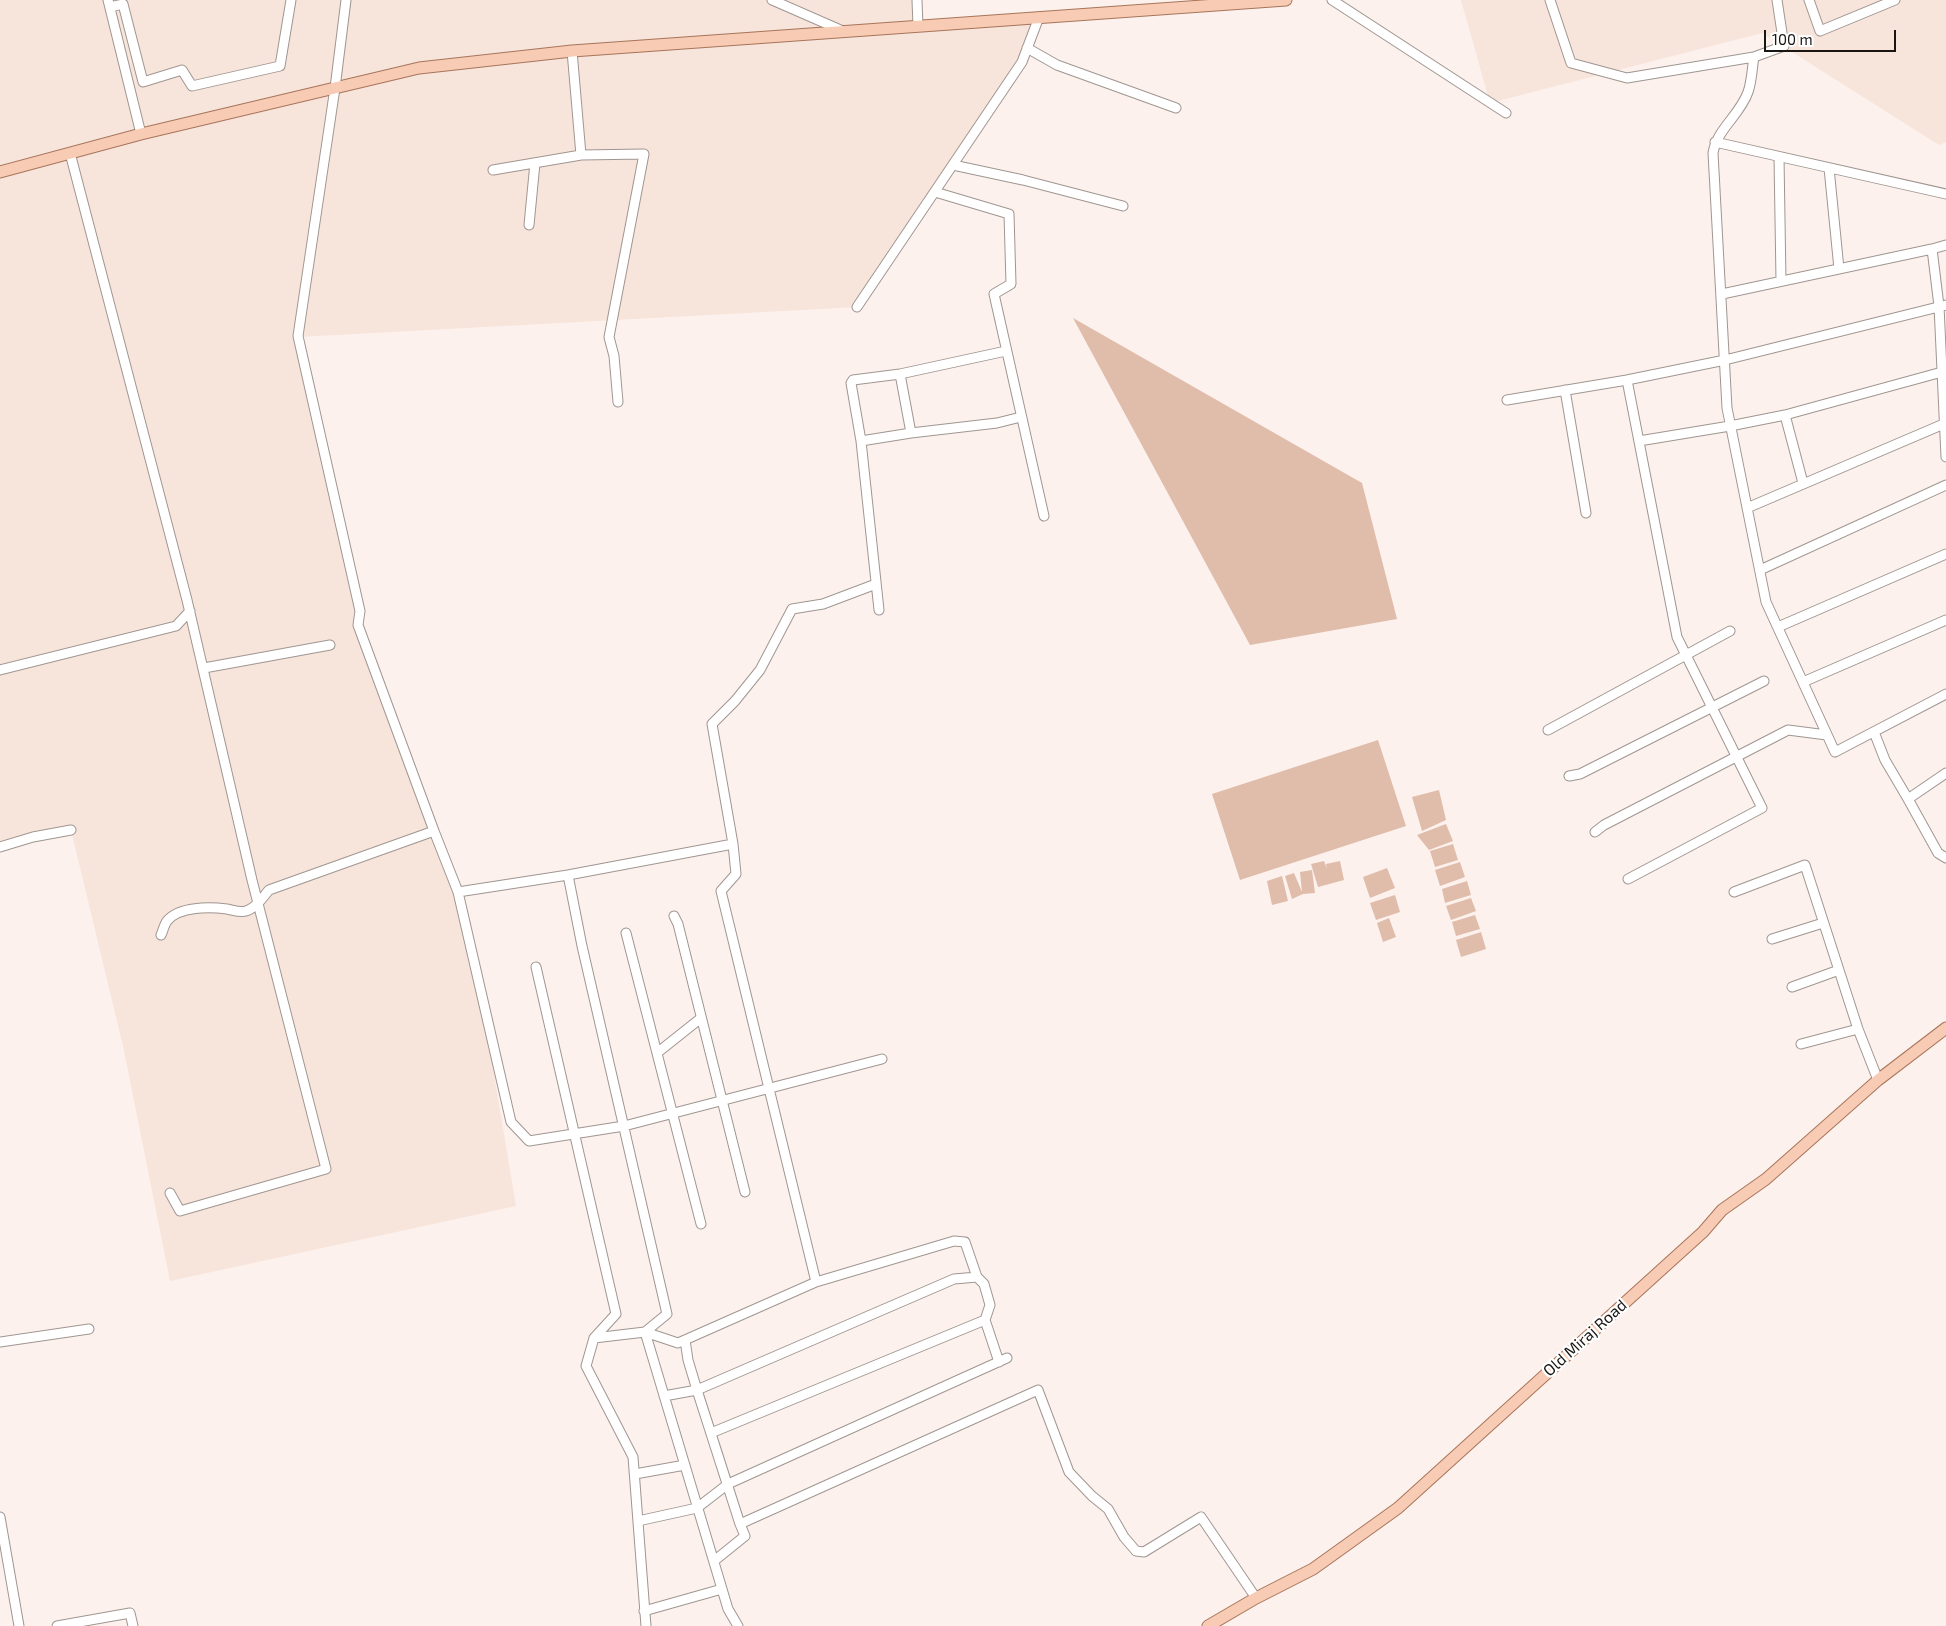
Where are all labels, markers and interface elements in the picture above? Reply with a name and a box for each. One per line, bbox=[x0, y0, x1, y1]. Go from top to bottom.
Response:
scale bar bbox=[1766, 20, 1898, 52]
text: 100 m bbox=[1772, 30, 1813, 48]
street label: Old Miraj Road bbox=[1539, 1295, 1631, 1381]

